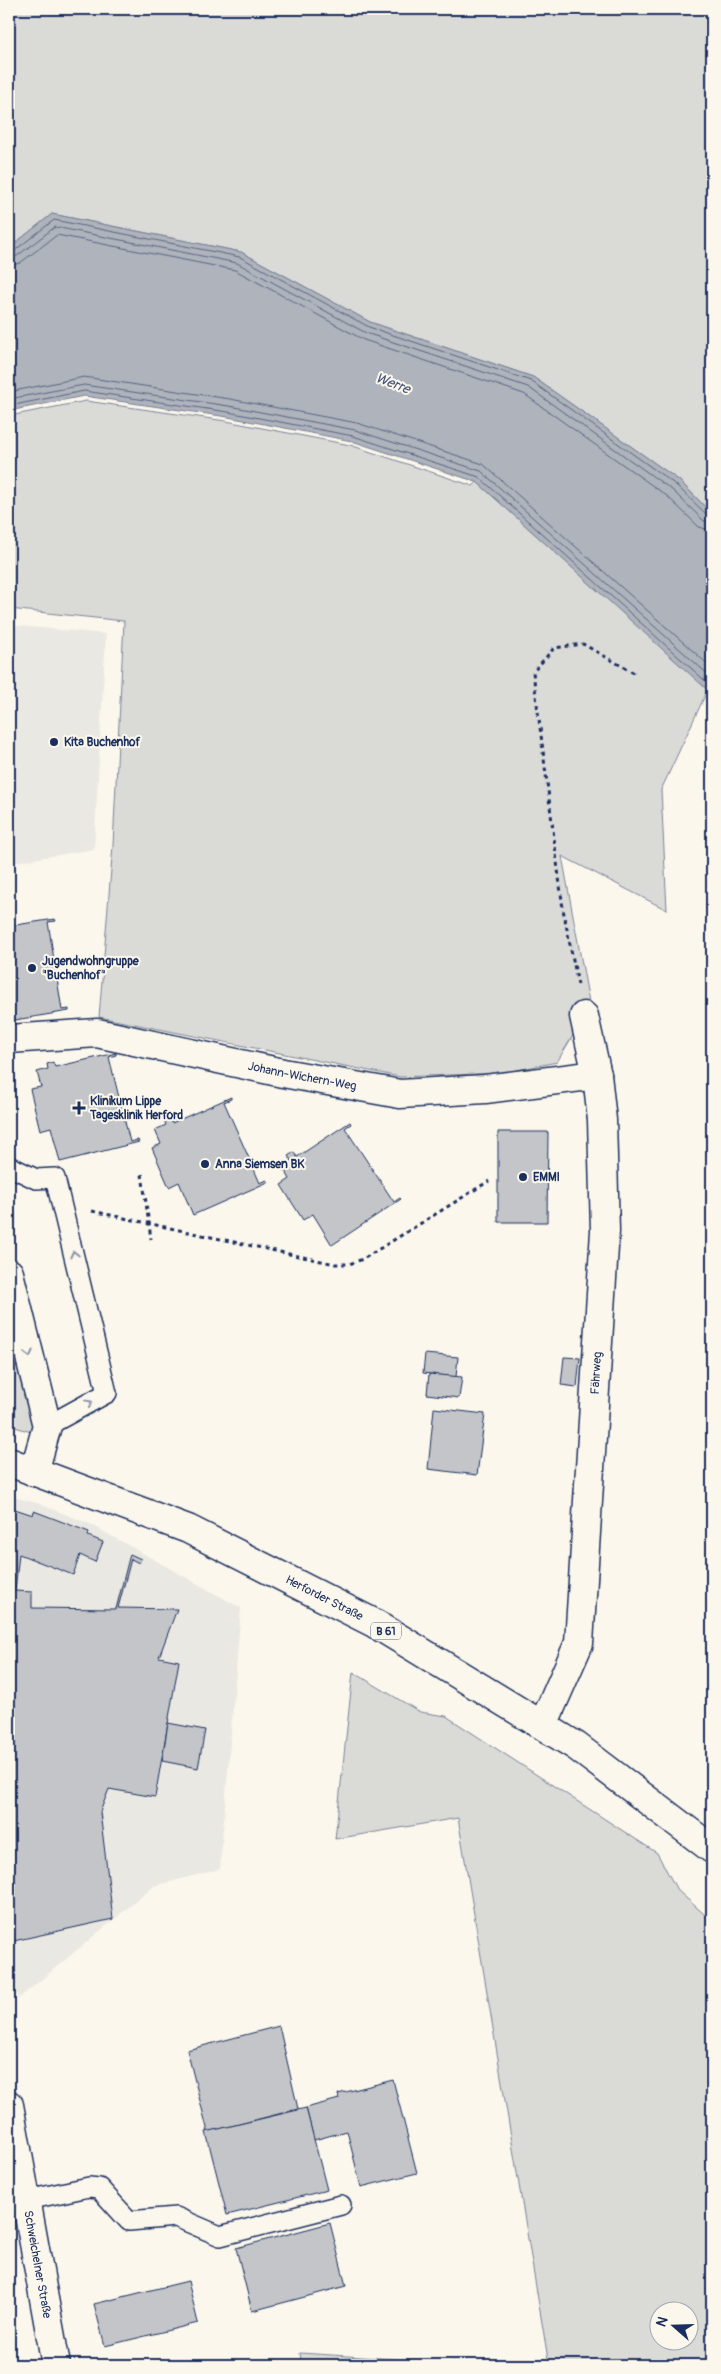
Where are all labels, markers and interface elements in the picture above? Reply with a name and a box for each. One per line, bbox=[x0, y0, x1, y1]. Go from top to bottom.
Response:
water label: Werre bbox=[373, 369, 414, 399]
place label: Kita Buchenhof bbox=[64, 735, 140, 750]
marker: Kita Buchenhof bbox=[48, 736, 60, 748]
place label: Jugendwohngruppe "Buchenhof" bbox=[42, 954, 140, 983]
marker: Jugendwohngruppe "Buchenhof" bbox=[26, 962, 38, 974]
street label: Johann-Wichern-Weg bbox=[247, 1059, 358, 1094]
place label: Klinikum Lippe Tagesklinik Herford bbox=[89, 1094, 183, 1123]
marker: Klinikum Lippe Tagesklinik Herford bbox=[72, 1101, 86, 1115]
place label: Anna Siemsen BK bbox=[215, 1157, 305, 1172]
marker: Anna Siemsen BK bbox=[199, 1158, 211, 1170]
place label: EMMI bbox=[533, 1170, 560, 1185]
marker: EMMI bbox=[517, 1171, 529, 1183]
one-way arrow bbox=[69, 1249, 80, 1258]
one-way arrow bbox=[23, 1350, 34, 1359]
street label: Fährweg bbox=[588, 1351, 605, 1395]
one-way arrow bbox=[84, 1399, 93, 1409]
street label: Herforder Straße bbox=[283, 1573, 366, 1624]
road number: B 61 bbox=[371, 1622, 401, 1640]
street label: Schweichelner Straße bbox=[20, 2209, 54, 2320]
north arrow bbox=[648, 2302, 698, 2352]
text: N bbox=[653, 2314, 672, 2329]

